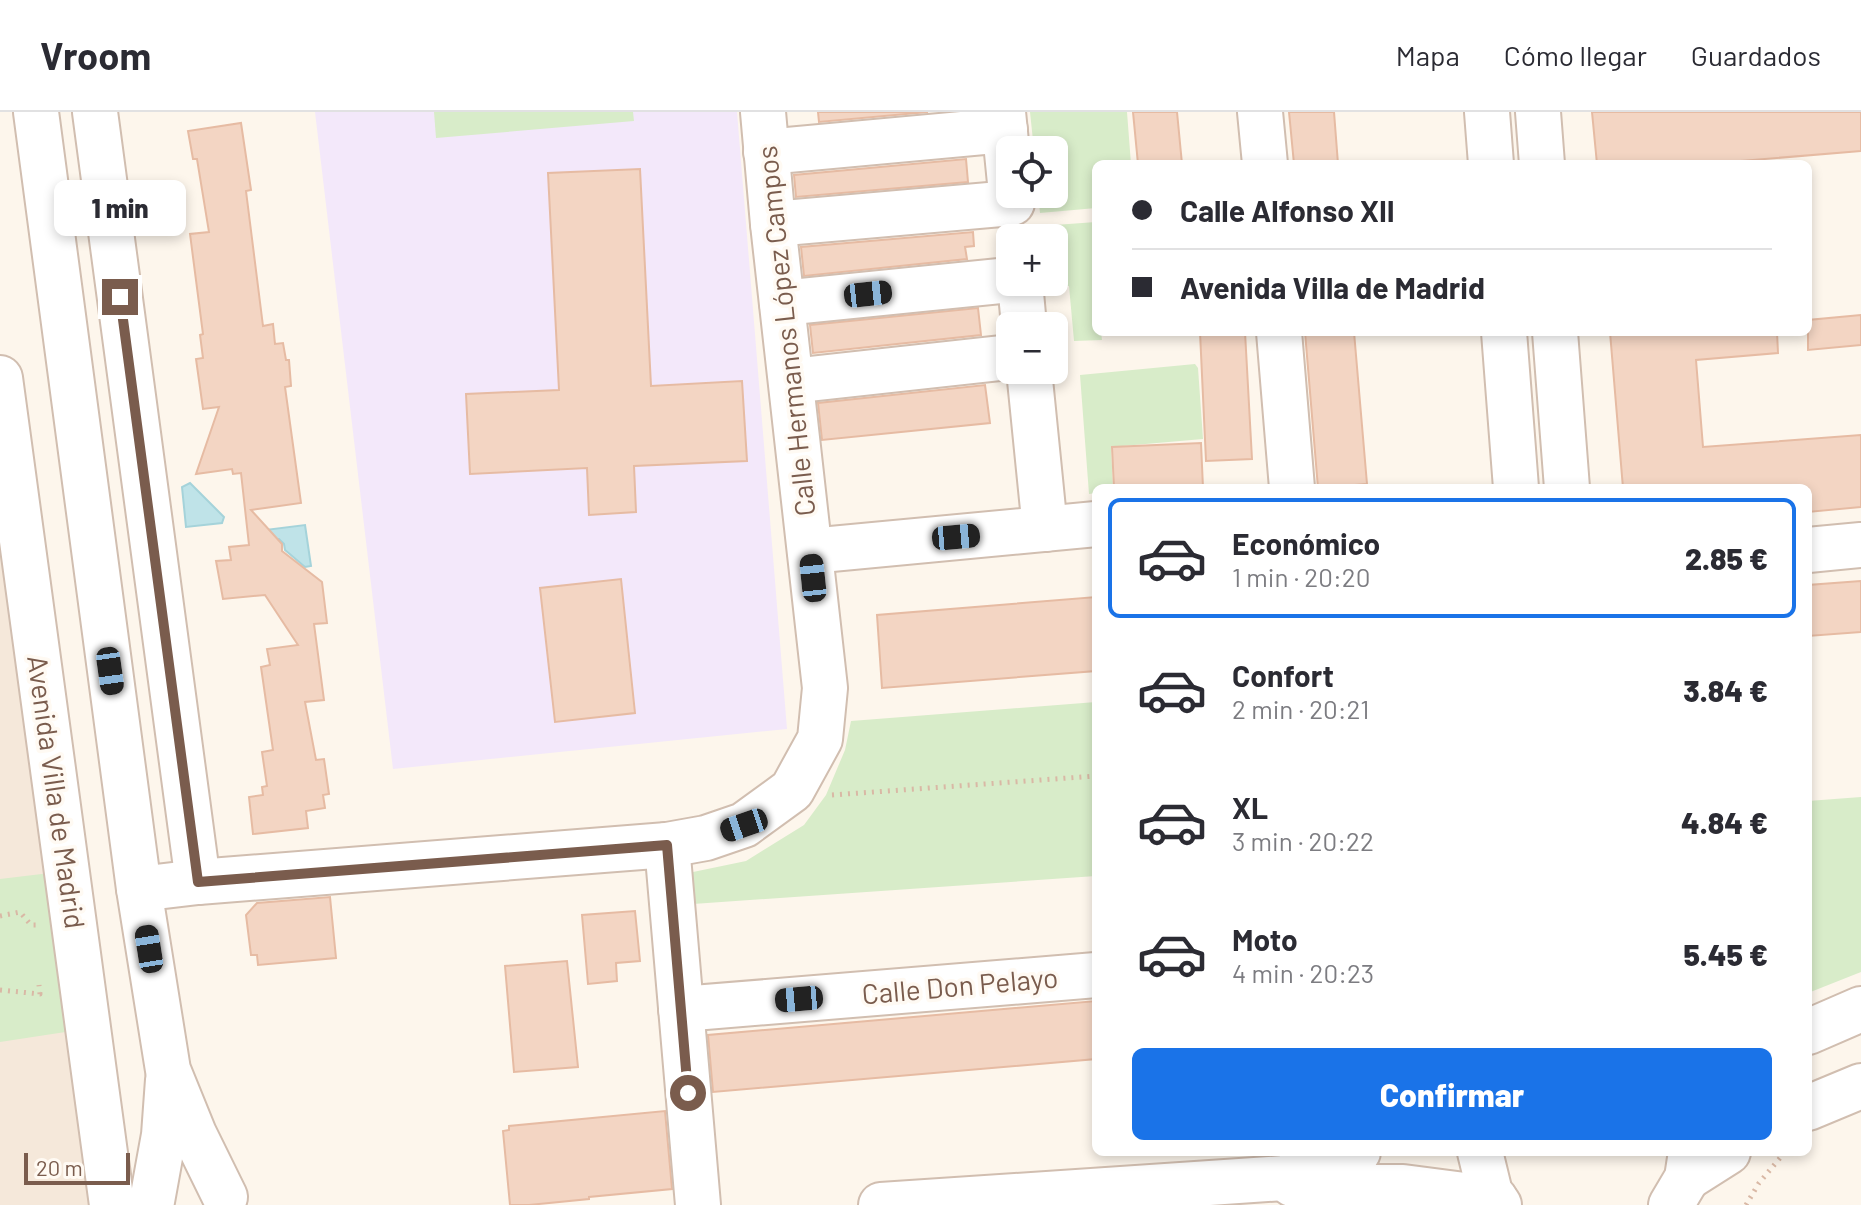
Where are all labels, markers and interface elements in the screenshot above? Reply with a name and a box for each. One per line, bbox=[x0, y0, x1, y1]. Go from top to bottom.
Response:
text: Vroom bbox=[40, 32, 151, 78]
text: Mapa bbox=[1396, 38, 1460, 72]
text: Cómo llegar bbox=[1504, 38, 1647, 72]
text: Guardados bbox=[1691, 38, 1821, 72]
map controls bbox=[996, 136, 1068, 384]
button: locate bbox=[996, 136, 1068, 208]
street label: Calle Hermanos López Campos bbox=[749, 144, 821, 518]
callout: 1 min bbox=[54, 181, 186, 237]
text: 1 min bbox=[91, 192, 149, 223]
text: Calle Alfonso XII bbox=[1180, 192, 1395, 228]
button: + bbox=[996, 224, 1068, 296]
text: Avenida Villa de Madrid bbox=[1180, 269, 1485, 305]
route end bbox=[102, 279, 138, 315]
car bbox=[843, 280, 893, 308]
button: − bbox=[996, 312, 1068, 384]
icon: car bbox=[1136, 522, 1208, 594]
car bbox=[931, 523, 981, 551]
text: Económico bbox=[1232, 525, 1380, 561]
text: 2.85 € bbox=[1685, 540, 1768, 576]
car bbox=[799, 553, 827, 603]
text: 1 min · 20:20 bbox=[1232, 561, 1370, 592]
car bbox=[95, 646, 125, 696]
street label: Avenida Villa de Madrid bbox=[21, 653, 93, 931]
icon: car bbox=[1136, 654, 1208, 726]
text: Confort bbox=[1232, 657, 1334, 693]
text: 3.84 € bbox=[1683, 672, 1768, 708]
text: 2 min · 20:21 bbox=[1232, 693, 1369, 724]
icon: car bbox=[1136, 786, 1208, 858]
text: XL bbox=[1232, 789, 1268, 825]
text: 4.84 € bbox=[1681, 804, 1768, 840]
car bbox=[717, 806, 771, 844]
text: 3 min · 20:22 bbox=[1232, 825, 1374, 856]
icon: car bbox=[1136, 918, 1208, 990]
text: Moto bbox=[1232, 921, 1298, 957]
car bbox=[133, 923, 165, 975]
text: 5.45 € bbox=[1683, 936, 1768, 972]
text: 4 min · 20:23 bbox=[1232, 957, 1374, 988]
street label: Calle Don Pelayo bbox=[860, 959, 1060, 1011]
car bbox=[774, 985, 824, 1013]
button: Confirmar bbox=[1132, 1048, 1772, 1140]
route start bbox=[670, 1075, 706, 1111]
scale bar bbox=[24, 1149, 130, 1185]
text: 20 m bbox=[36, 1154, 83, 1180]

